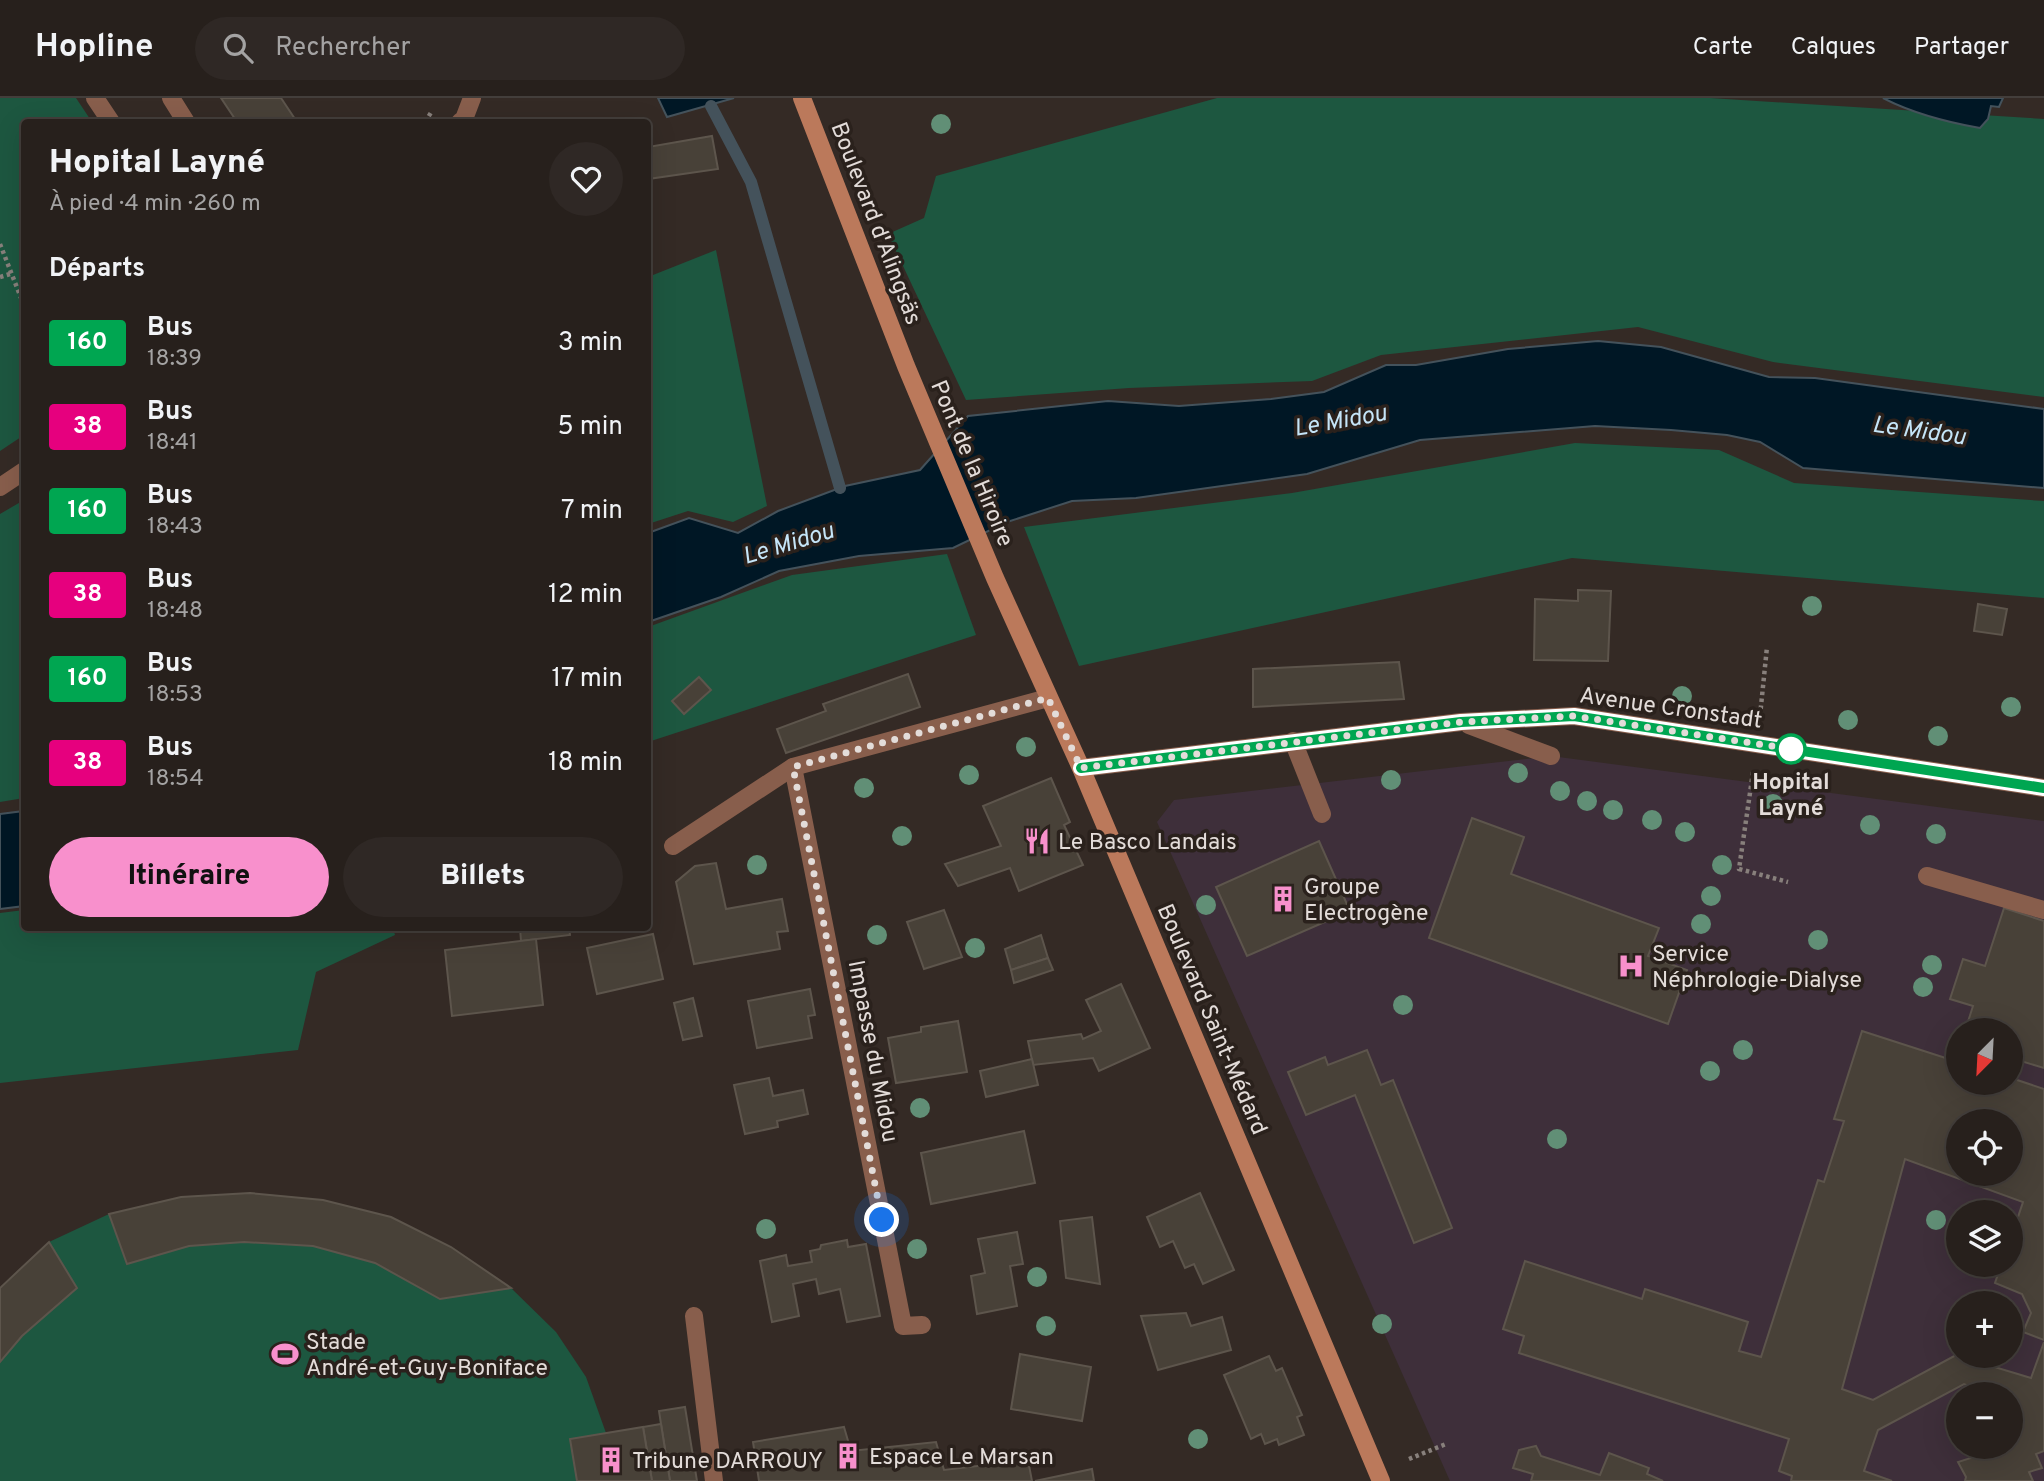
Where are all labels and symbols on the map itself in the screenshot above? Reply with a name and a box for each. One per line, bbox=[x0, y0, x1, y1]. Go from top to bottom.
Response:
street label: Boulevard d'Alingsäs bbox=[823, 119, 927, 329]
street label: Pont de la Hiroire bbox=[923, 376, 1019, 552]
water label: Le Midou bbox=[1292, 399, 1390, 445]
water label: Le Midou bbox=[1870, 411, 1968, 453]
water label: Le Midou bbox=[739, 517, 839, 573]
street label: Avenue Cronstadt bbox=[1577, 682, 1764, 737]
marker: Hopital Layné bbox=[1776, 734, 1806, 764]
place label: Hopital Layné bbox=[1752, 769, 1830, 824]
restaurant icon: Le Basco Landais bbox=[1022, 826, 1052, 856]
place label: Le Basco Landais bbox=[1058, 829, 1237, 858]
place label: Groupe Electrogène bbox=[1304, 874, 1428, 929]
building icon: Groupe Electrogène bbox=[1268, 884, 1298, 914]
street label: Boulevard Saint-Médard bbox=[1149, 900, 1272, 1140]
place label: Service Néphrologie-Dialyse bbox=[1652, 941, 1862, 996]
hospital icon: Service Néphrologie-Dialyse bbox=[1616, 951, 1646, 981]
street label: Impasse du Midou bbox=[840, 958, 903, 1145]
north arrow bbox=[1946, 1018, 2023, 1096]
your location bbox=[864, 1202, 899, 1237]
place label: Stade André-et-Guy-Boniface bbox=[306, 1329, 548, 1384]
sports icon: Stade André-et-Guy-Boniface bbox=[270, 1339, 300, 1369]
building icon: Espace Le Marsan bbox=[833, 1441, 863, 1471]
place label: Espace Le Marsan bbox=[869, 1444, 1054, 1473]
building icon: Tribune DARROUY bbox=[596, 1445, 626, 1475]
place label: Tribune DARROUY bbox=[632, 1448, 823, 1477]

